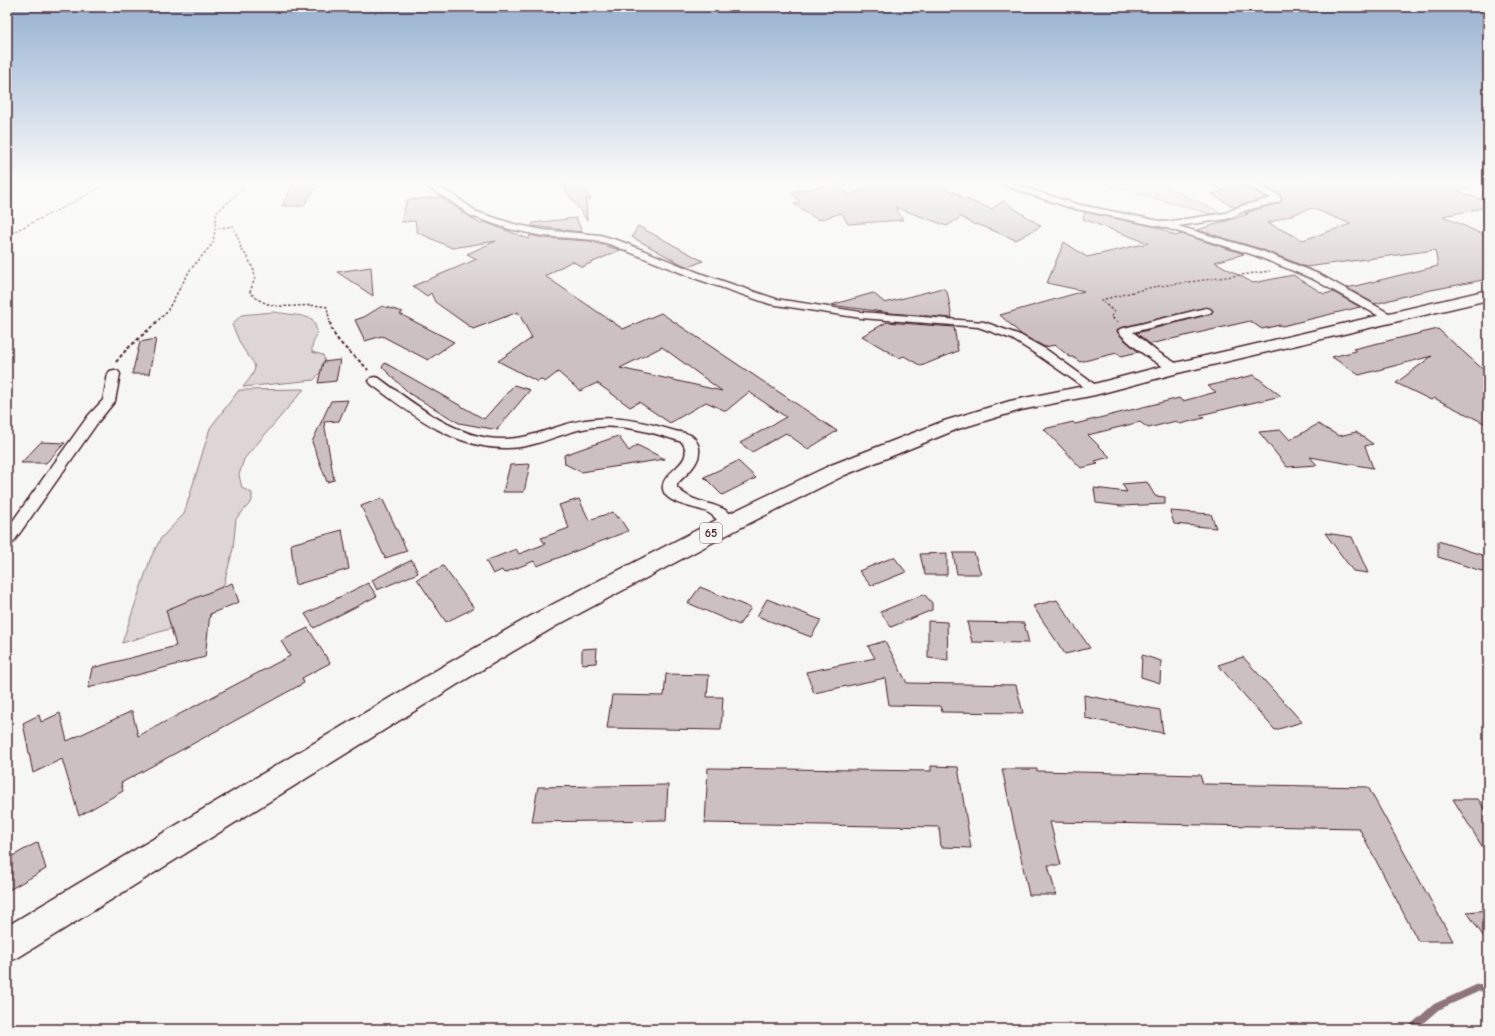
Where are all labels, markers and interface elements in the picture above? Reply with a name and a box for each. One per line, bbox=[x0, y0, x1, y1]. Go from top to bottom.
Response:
road number: 65 bbox=[700, 523, 722, 543]

